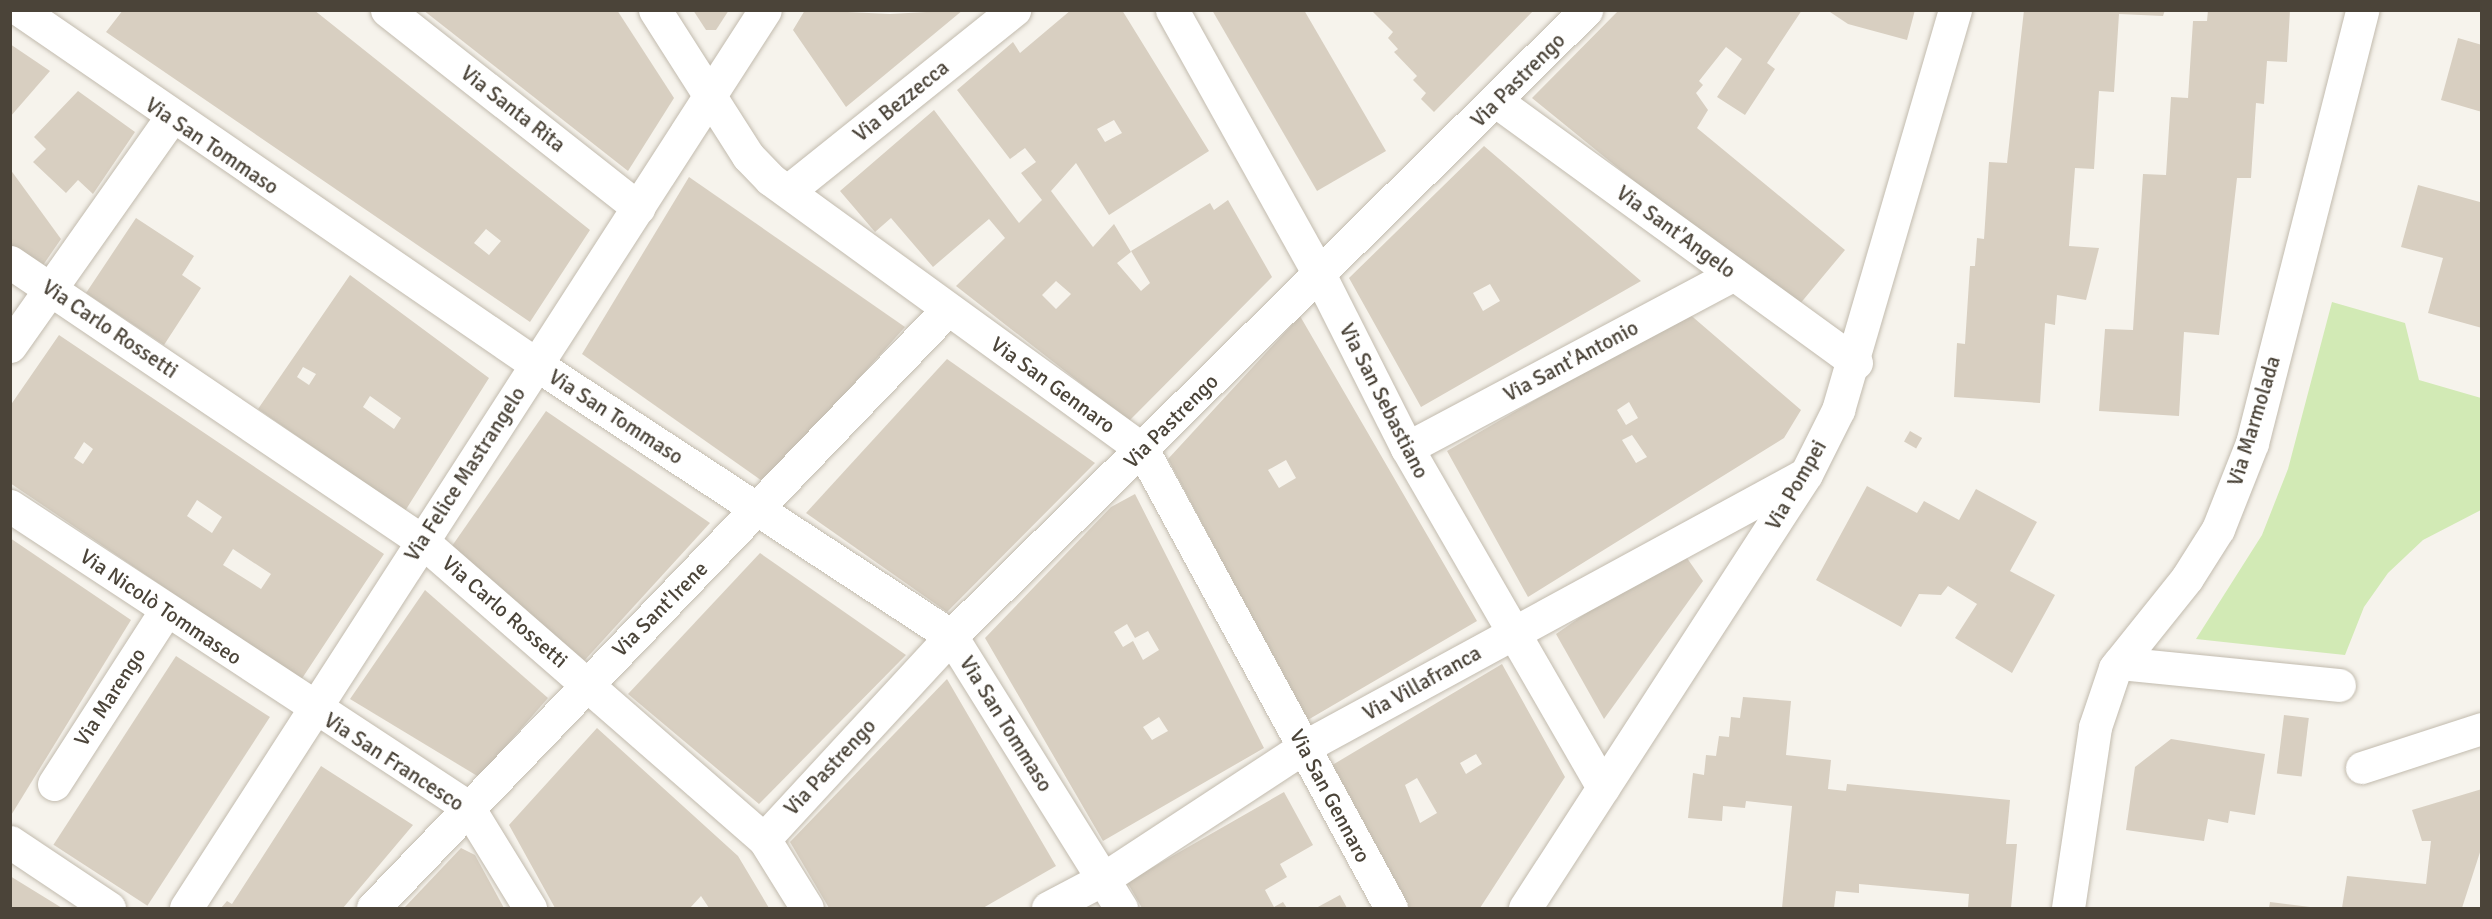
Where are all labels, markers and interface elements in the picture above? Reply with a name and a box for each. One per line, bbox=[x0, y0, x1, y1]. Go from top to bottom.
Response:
street label: Via Pastrengo bbox=[1466, 28, 1570, 132]
street label: Via Bezzecca bbox=[848, 55, 954, 147]
street label: Via Santa Rita bbox=[456, 60, 570, 158]
street label: Via San Tommaso bbox=[141, 92, 283, 200]
street label: Via Sant'Angelo bbox=[1611, 180, 1741, 284]
street label: Via Carlo Rossetti bbox=[37, 274, 183, 384]
street label: Via Sant'Antonio bbox=[1499, 315, 1643, 407]
street label: Via San Sebastiano bbox=[1334, 319, 1434, 483]
street label: Via San Gennaro bbox=[986, 332, 1120, 438]
street label: Via Marmolada bbox=[2222, 353, 2286, 489]
street label: Via San Tommaso bbox=[544, 364, 688, 470]
street label: Via Pastrengo bbox=[1119, 369, 1223, 473]
street label: Via Felice Mastrangelo bbox=[399, 382, 531, 566]
street label: Via Pompei bbox=[1760, 436, 1832, 534]
street label: Via Nicolò Tommaseo bbox=[75, 544, 247, 670]
street label: Via Carlo Rossetti bbox=[437, 551, 573, 673]
street label: Via Sant'Irene bbox=[607, 556, 713, 662]
street label: Via Villafranca bbox=[1359, 640, 1485, 726]
street label: Via Marengo bbox=[69, 643, 151, 751]
street label: Via San Tommaso bbox=[954, 652, 1058, 796]
street label: Via San Francesco bbox=[319, 707, 469, 817]
street label: Via Pastrengo bbox=[779, 713, 881, 821]
street label: Via San Gennaro bbox=[1284, 725, 1376, 867]

